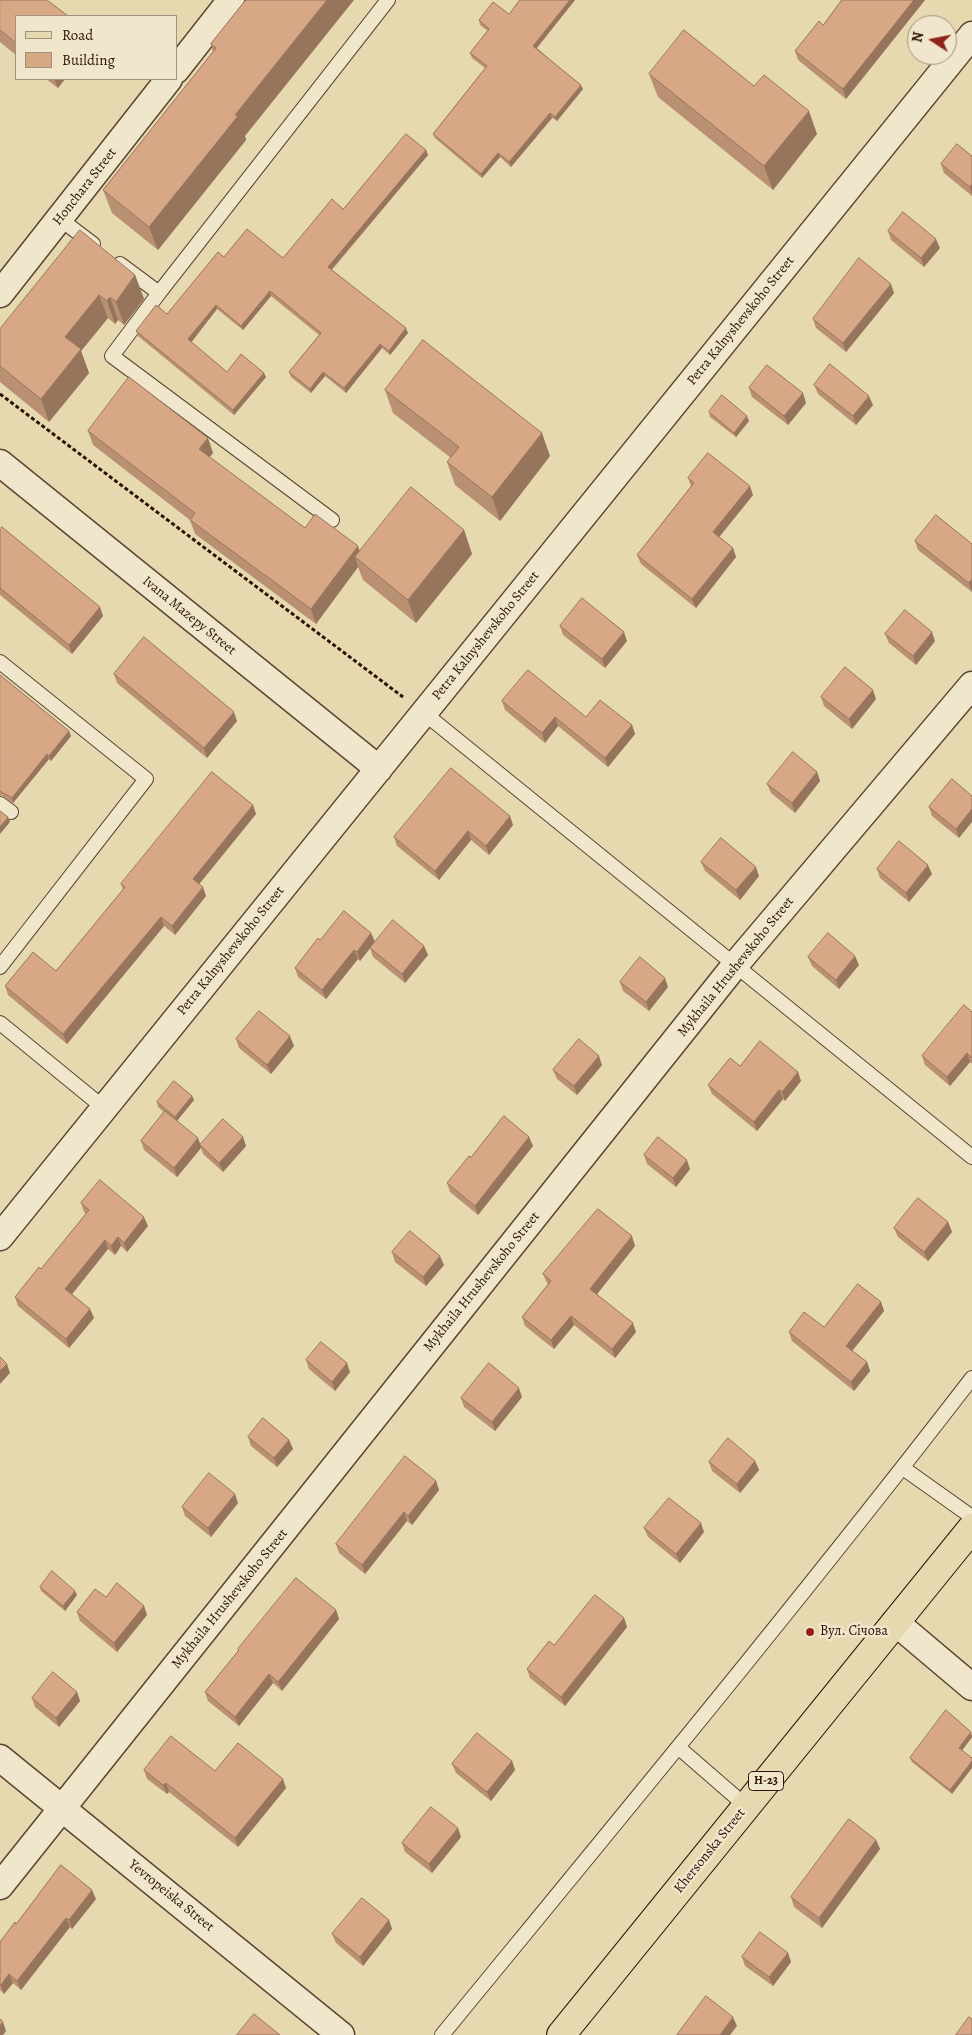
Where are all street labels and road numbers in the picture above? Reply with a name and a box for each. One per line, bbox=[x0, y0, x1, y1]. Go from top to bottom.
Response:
street label: Honchara Street bbox=[50, 145, 120, 229]
street label: Petra Kalnyshevskoho Street bbox=[684, 253, 798, 389]
street label: Petra Kalnyshevskoho Street bbox=[429, 568, 543, 704]
street label: Ivana Mazepy Street bbox=[139, 573, 239, 659]
street label: Petra Kalnyshevskoho Street bbox=[174, 883, 288, 1019]
street label: Mykhaila Hrushevskoho Street bbox=[674, 894, 798, 1040]
street label: Mykhaila Hrushevskoho Street bbox=[420, 1209, 544, 1355]
street label: Mykhaila Hrushevskoho Street bbox=[168, 1526, 292, 1672]
road number: Н-23 bbox=[748, 1772, 784, 1790]
street label: Khersonska Street bbox=[671, 1805, 749, 1897]
street label: Yevropeiska Street bbox=[125, 1856, 217, 1936]

